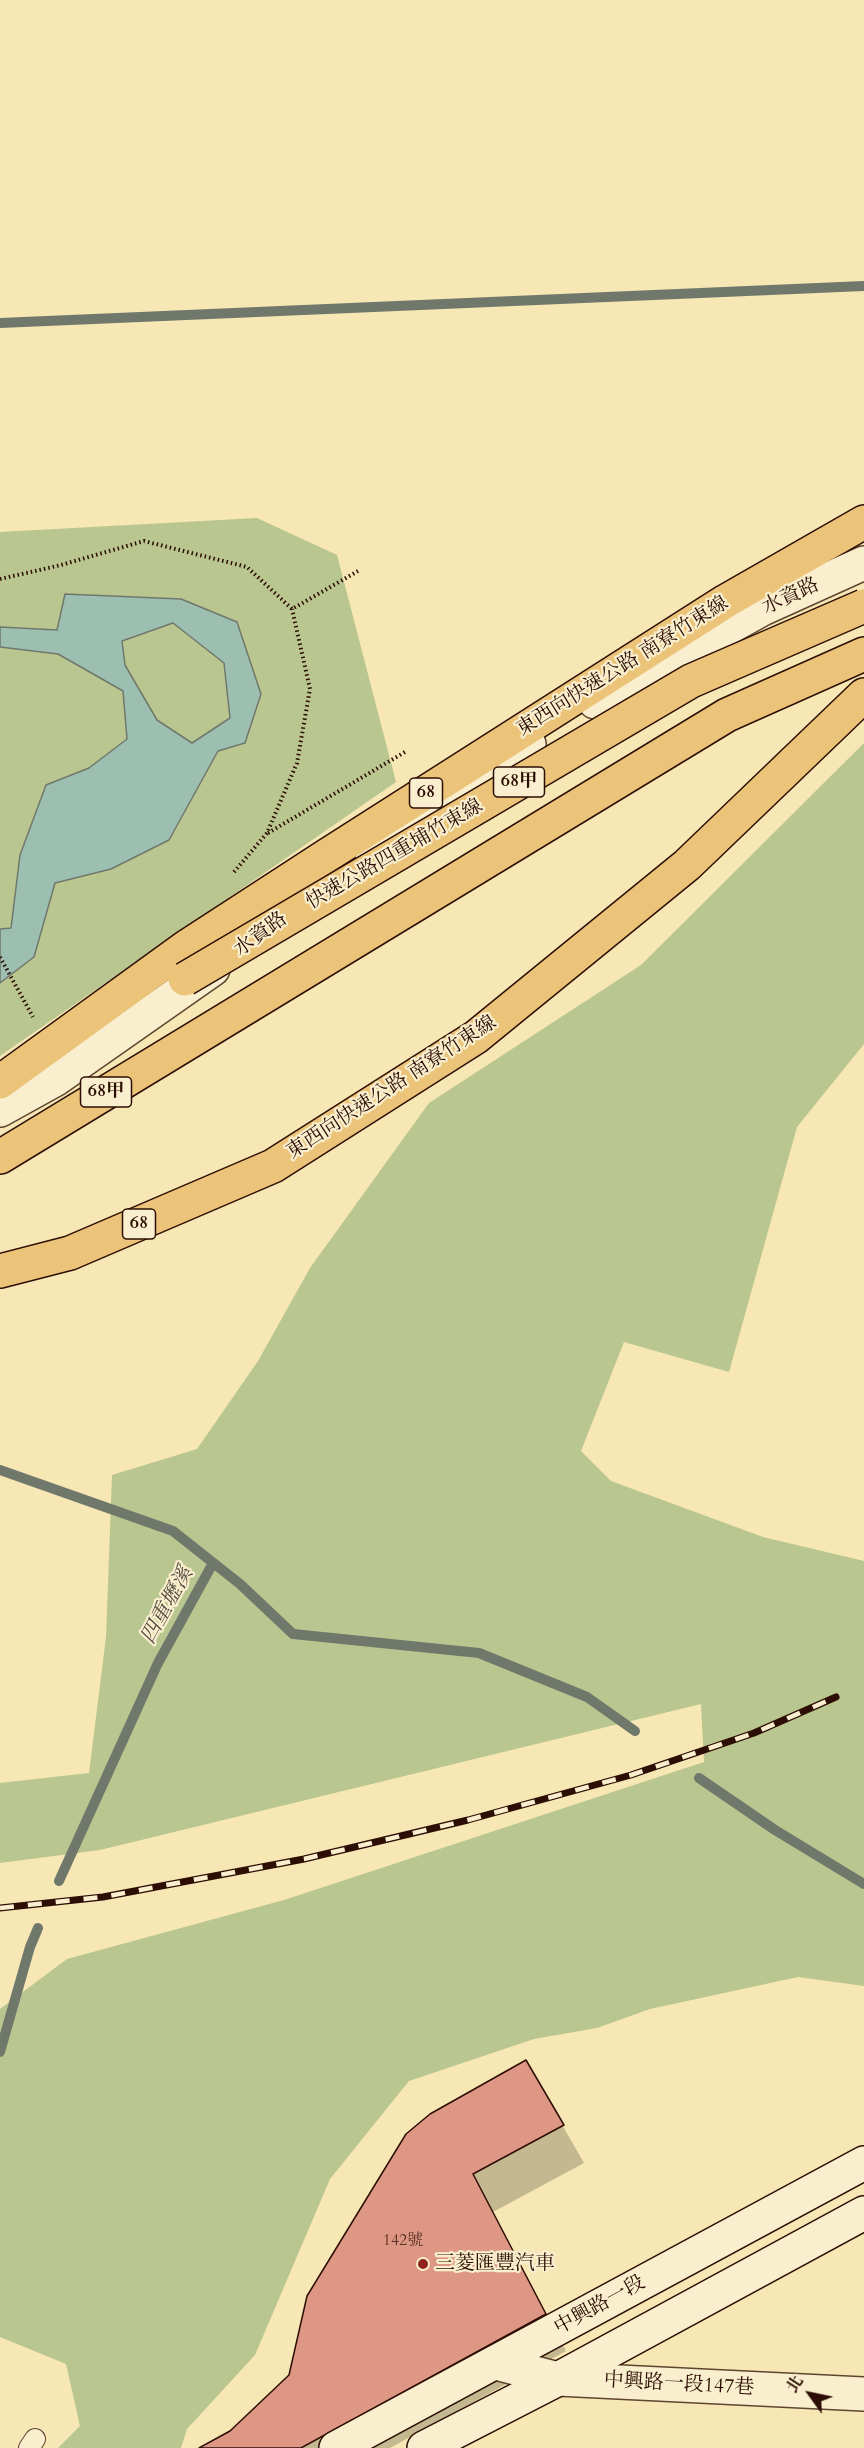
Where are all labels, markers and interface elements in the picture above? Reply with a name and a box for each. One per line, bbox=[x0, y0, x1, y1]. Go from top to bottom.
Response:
street label: 水資路 bbox=[759, 573, 823, 621]
street label: 東西向快速公路 南寮竹東線 bbox=[513, 592, 733, 742]
road number: 68甲 bbox=[494, 767, 544, 797]
road number: 68 bbox=[410, 778, 442, 808]
street label: 快速公路四重埔竹東線 bbox=[302, 795, 488, 915]
street label: 水資路 bbox=[230, 908, 292, 962]
street label: 東西向快速公路 南寮竹東線 bbox=[283, 1011, 501, 1165]
road number: 68甲 bbox=[80, 1077, 132, 1107]
road number: 68 bbox=[122, 1209, 156, 1239]
water label: 四重壢溪 bbox=[137, 1563, 199, 1649]
house number: 142號 bbox=[383, 2231, 423, 2251]
place label: 三菱匯豐汽車 bbox=[435, 2252, 555, 2276]
marker: 三菱匯豐汽車 bbox=[416, 2257, 430, 2271]
street label: 中興路一段 bbox=[550, 2271, 650, 2341]
north arrow bbox=[780, 2364, 840, 2424]
street label: 中興路一段147巷 bbox=[603, 2369, 755, 2401]
text: 北 bbox=[781, 2371, 808, 2397]

